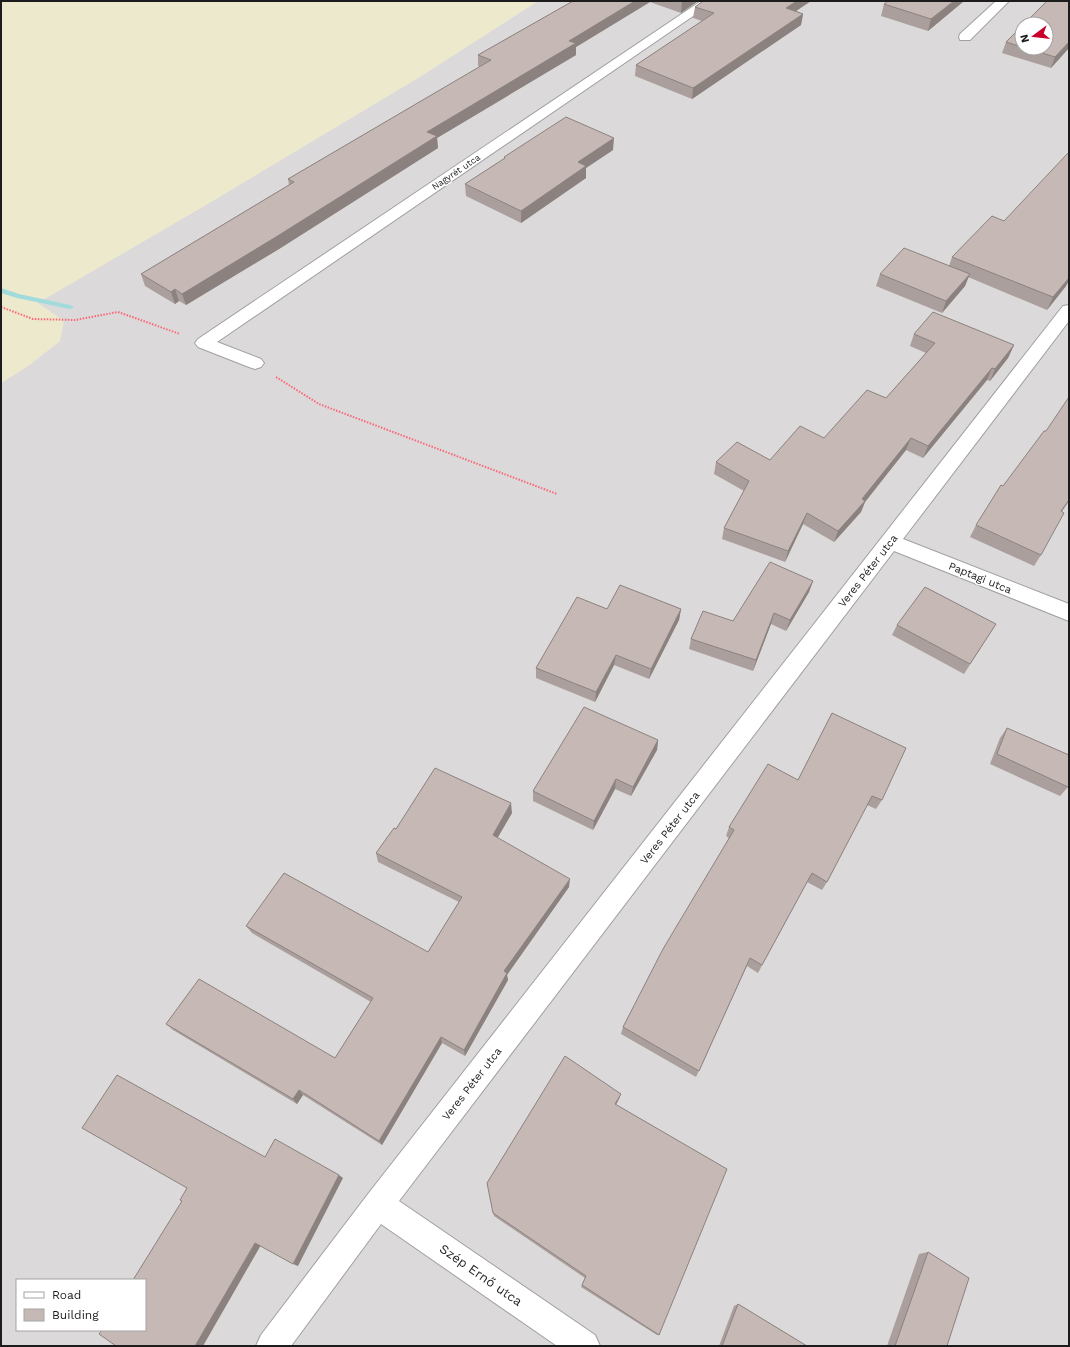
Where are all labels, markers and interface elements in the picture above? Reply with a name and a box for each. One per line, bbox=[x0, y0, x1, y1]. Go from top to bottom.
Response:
north arrow bbox=[1014, 16, 1054, 56]
text: N bbox=[1017, 33, 1032, 44]
street label: Nagyrét utca bbox=[430, 152, 482, 192]
street label: Veres Péter utca bbox=[836, 532, 900, 610]
street label: Paptagi utca bbox=[947, 559, 1013, 597]
street label: Veres Péter utca bbox=[638, 789, 702, 867]
street label: Veres Péter utca bbox=[440, 1045, 504, 1123]
street label: Szép Ernő utca bbox=[437, 1241, 526, 1309]
legend bbox=[16, 1279, 146, 1331]
text: Road bbox=[52, 1288, 81, 1302]
text: Building bbox=[52, 1308, 99, 1322]

